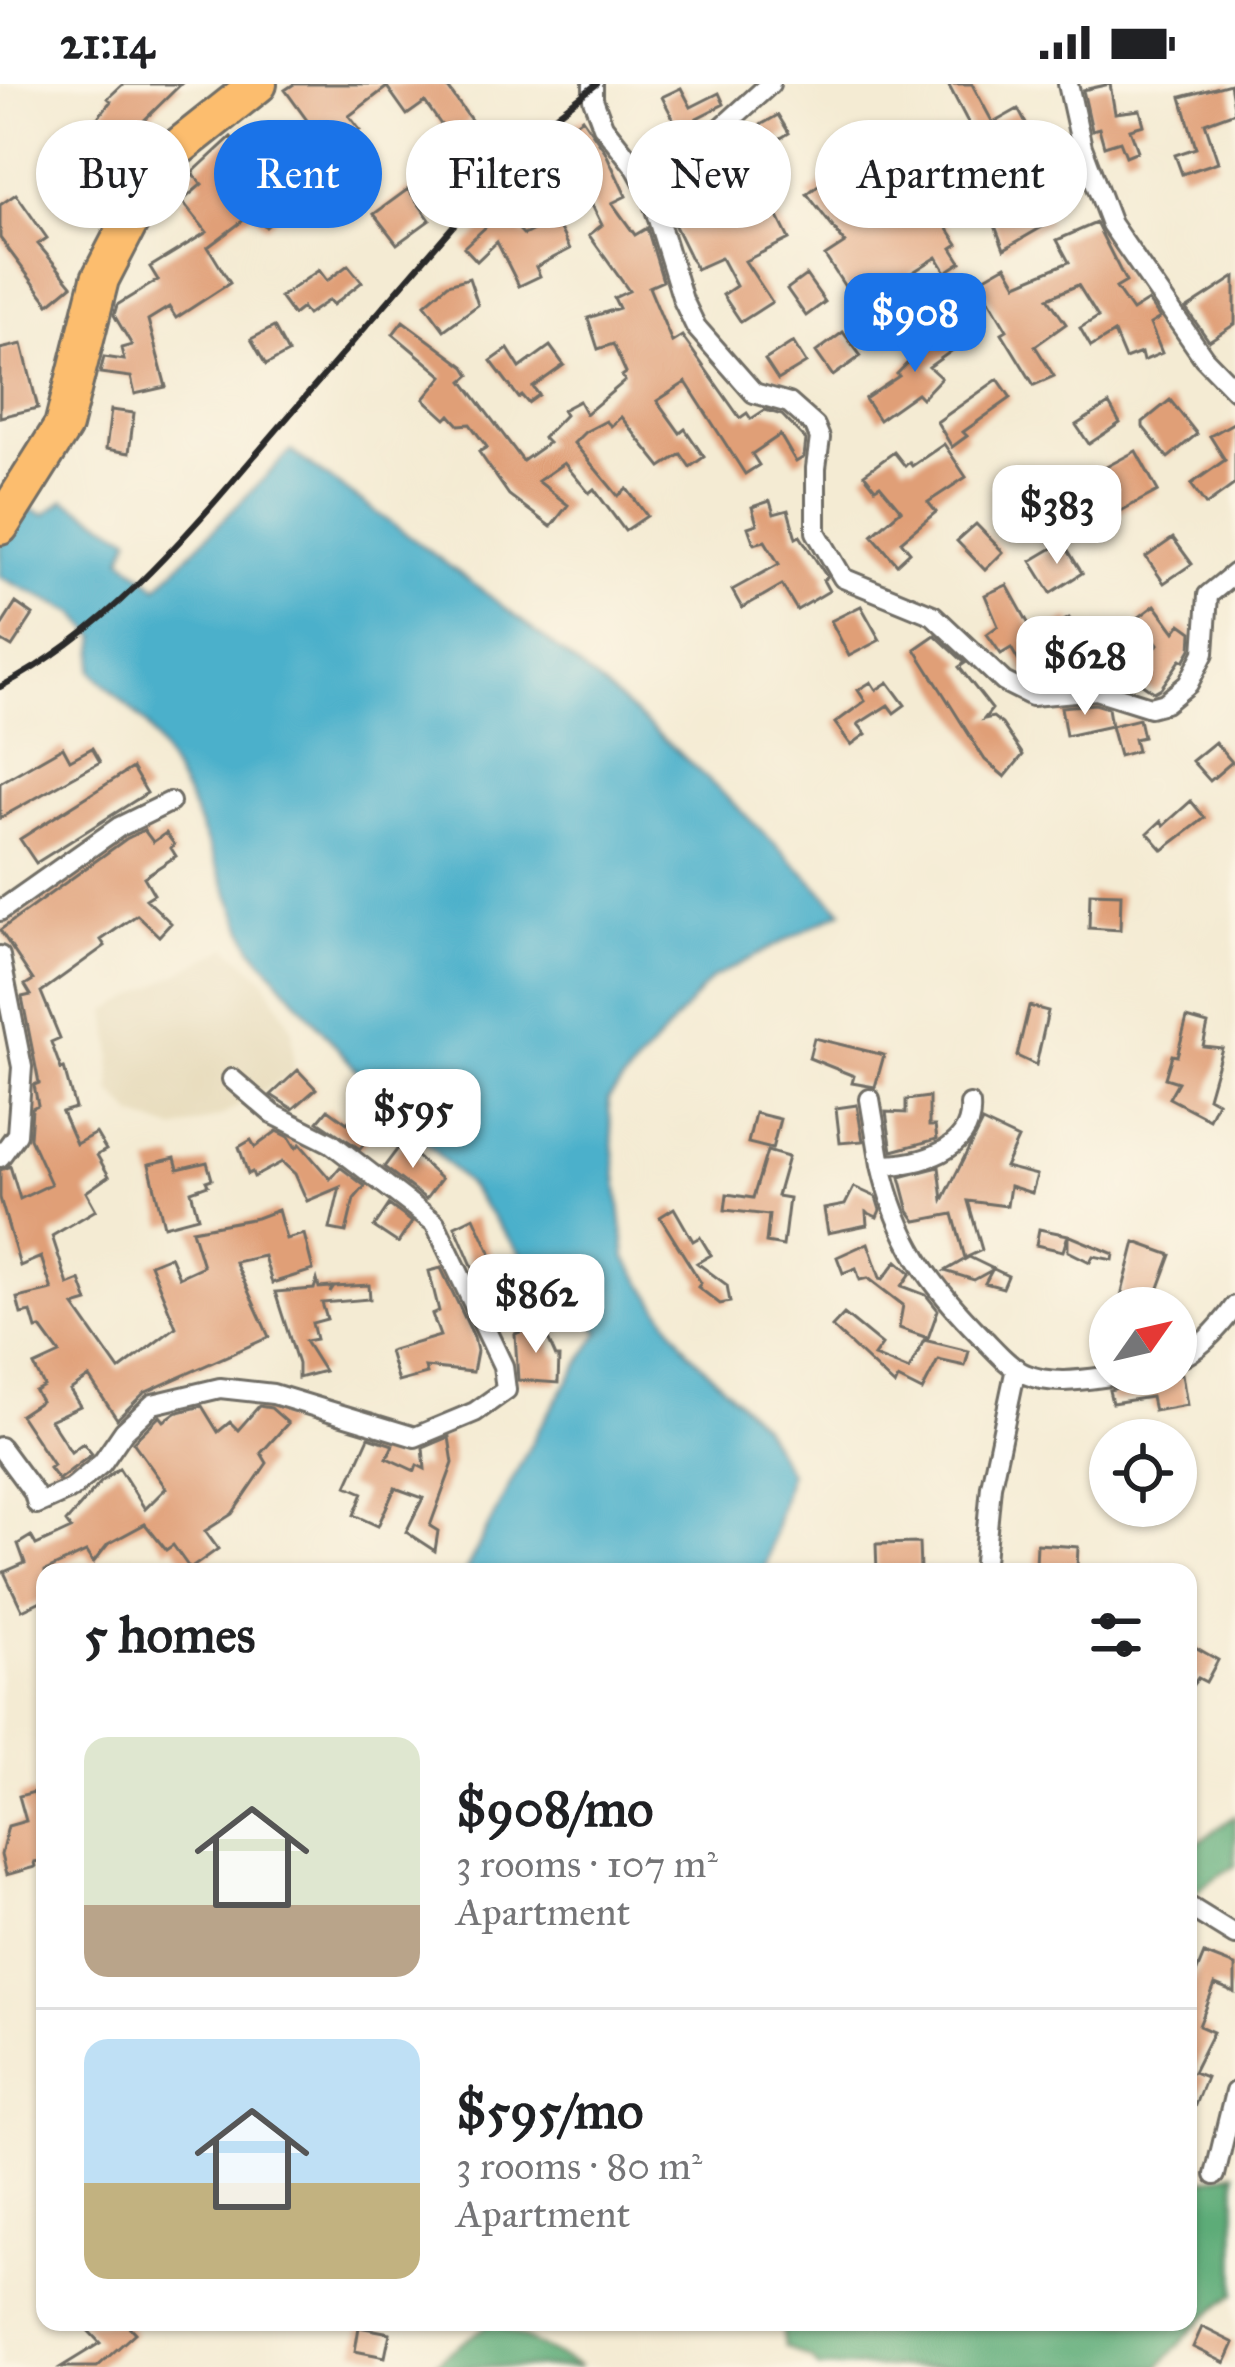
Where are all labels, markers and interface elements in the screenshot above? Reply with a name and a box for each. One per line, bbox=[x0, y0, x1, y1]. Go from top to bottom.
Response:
text: 21:14 bbox=[60, 15, 154, 70]
chip: Buy bbox=[36, 120, 190, 228]
chip: Rent bbox=[214, 120, 382, 228]
chip: Filters bbox=[406, 120, 603, 228]
chip: New bbox=[627, 120, 791, 228]
chip: Apartment bbox=[815, 120, 1087, 228]
pin: $908 bbox=[844, 273, 986, 375]
text: $908 bbox=[871, 288, 959, 336]
pin: $383 bbox=[986, 465, 1128, 567]
text: $383 bbox=[1019, 480, 1095, 528]
pin: $628 bbox=[1014, 616, 1156, 718]
text: $628 bbox=[1043, 631, 1127, 679]
pin: $595 bbox=[342, 1069, 484, 1171]
text: $595 bbox=[373, 1084, 453, 1132]
pin: $862 bbox=[465, 1254, 607, 1356]
text: $862 bbox=[494, 1269, 578, 1317]
north arrow bbox=[1089, 1287, 1197, 1395]
map controls bbox=[1089, 1287, 1197, 1527]
button: locate bbox=[1089, 1419, 1197, 1527]
icon: filters bbox=[1083, 1602, 1149, 1668]
text: 5 homes bbox=[84, 1604, 255, 1666]
text: $908/mo bbox=[456, 1778, 653, 1840]
icon: home bbox=[180, 1785, 324, 1929]
text: 3 rooms · 107 m² bbox=[456, 1840, 718, 1888]
text: Apartment bbox=[456, 1888, 630, 1936]
text: $595/mo bbox=[456, 2080, 643, 2142]
icon: home bbox=[180, 2087, 324, 2231]
text: 3 rooms · 80 m² bbox=[456, 2142, 702, 2190]
text: Apartment bbox=[456, 2190, 630, 2238]

